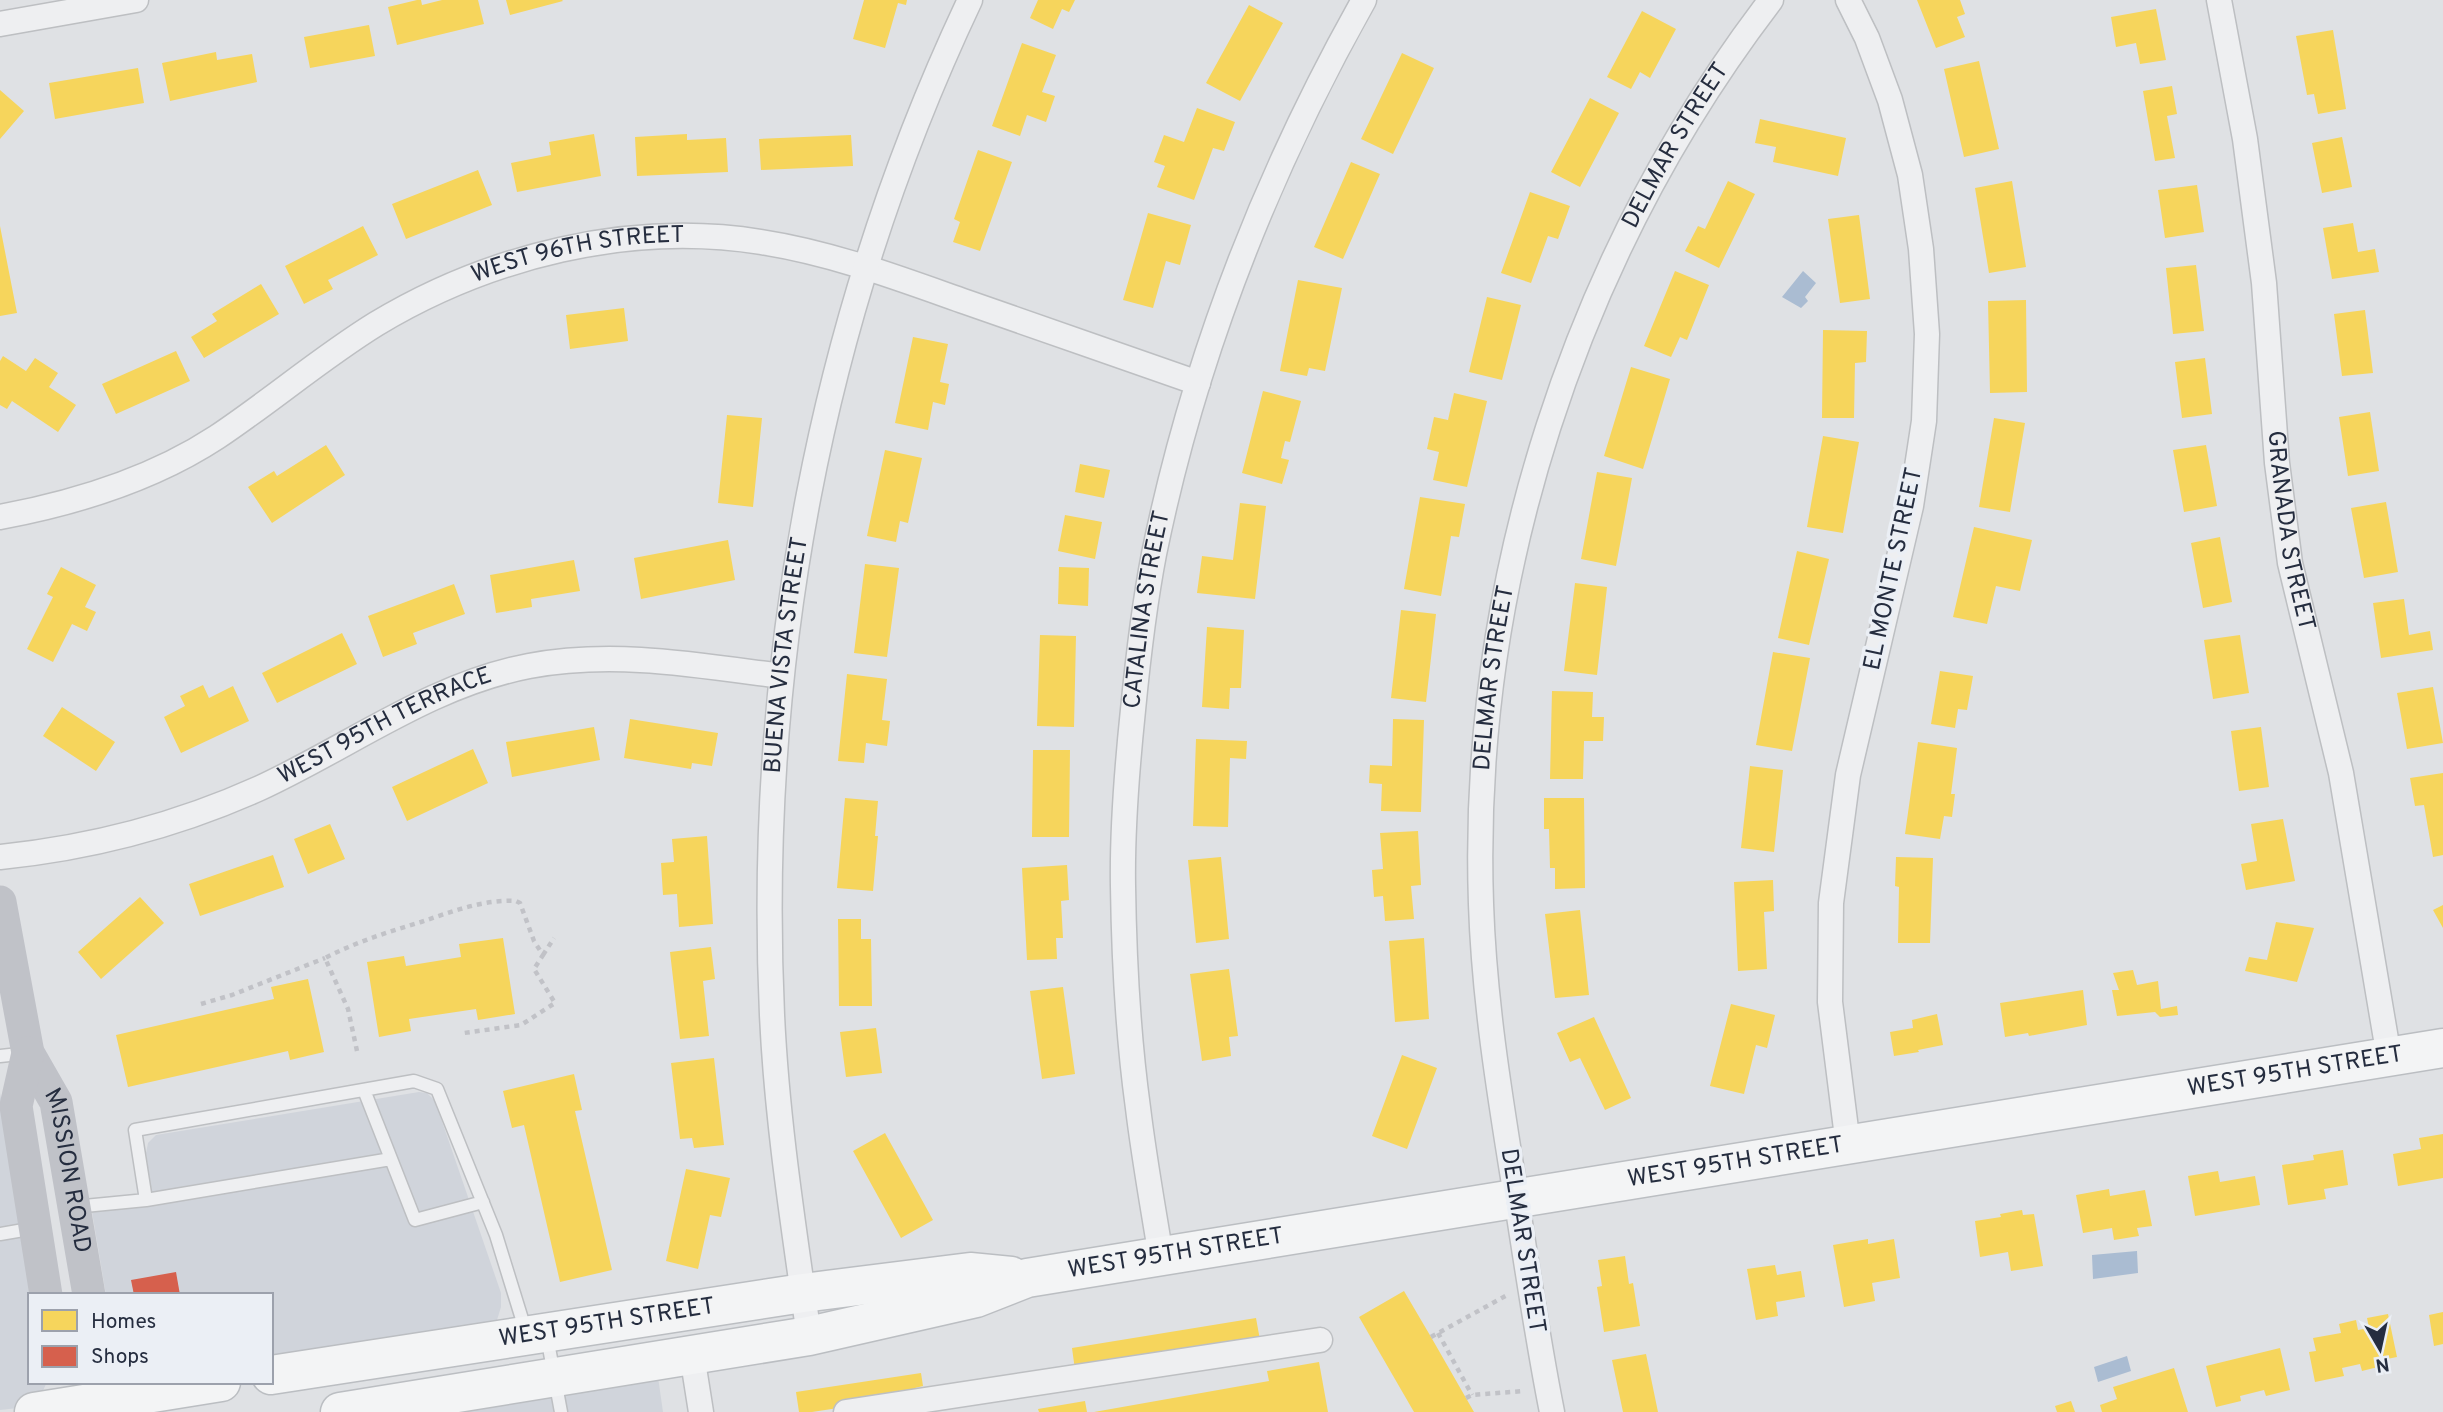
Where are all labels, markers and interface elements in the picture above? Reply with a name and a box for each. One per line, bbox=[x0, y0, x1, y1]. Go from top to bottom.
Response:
street label: DELMAR STREET bbox=[1616, 57, 1736, 234]
street label: WEST 96TH STREET bbox=[467, 221, 685, 291]
street label: GRANADA STREET bbox=[2260, 430, 2321, 634]
street label: EL MONTE STREET bbox=[1858, 465, 1930, 673]
street label: CATALINA STREET bbox=[1118, 508, 1178, 710]
street label: BUENA VISTA STREET bbox=[759, 535, 816, 774]
street label: DELMAR STREET bbox=[1468, 583, 1522, 772]
street label: WEST 95TH TERRACE bbox=[273, 661, 496, 792]
street label: WEST 95TH STREET bbox=[2185, 1040, 2405, 1104]
street label: MISSION ROAD bbox=[36, 1083, 97, 1255]
street label: WEST 95TH STREET bbox=[1625, 1131, 1846, 1195]
street label: DELMAR STREET bbox=[1493, 1147, 1551, 1335]
street label: WEST 95TH STREET bbox=[1066, 1222, 1286, 1286]
street label: WEST 95TH STREET bbox=[497, 1292, 717, 1355]
legend bbox=[28, 1293, 273, 1384]
text: Homes bbox=[91, 1309, 156, 1336]
north arrow bbox=[2345, 1314, 2415, 1384]
text: Shops bbox=[91, 1344, 149, 1371]
text: N bbox=[2374, 1351, 2391, 1377]

